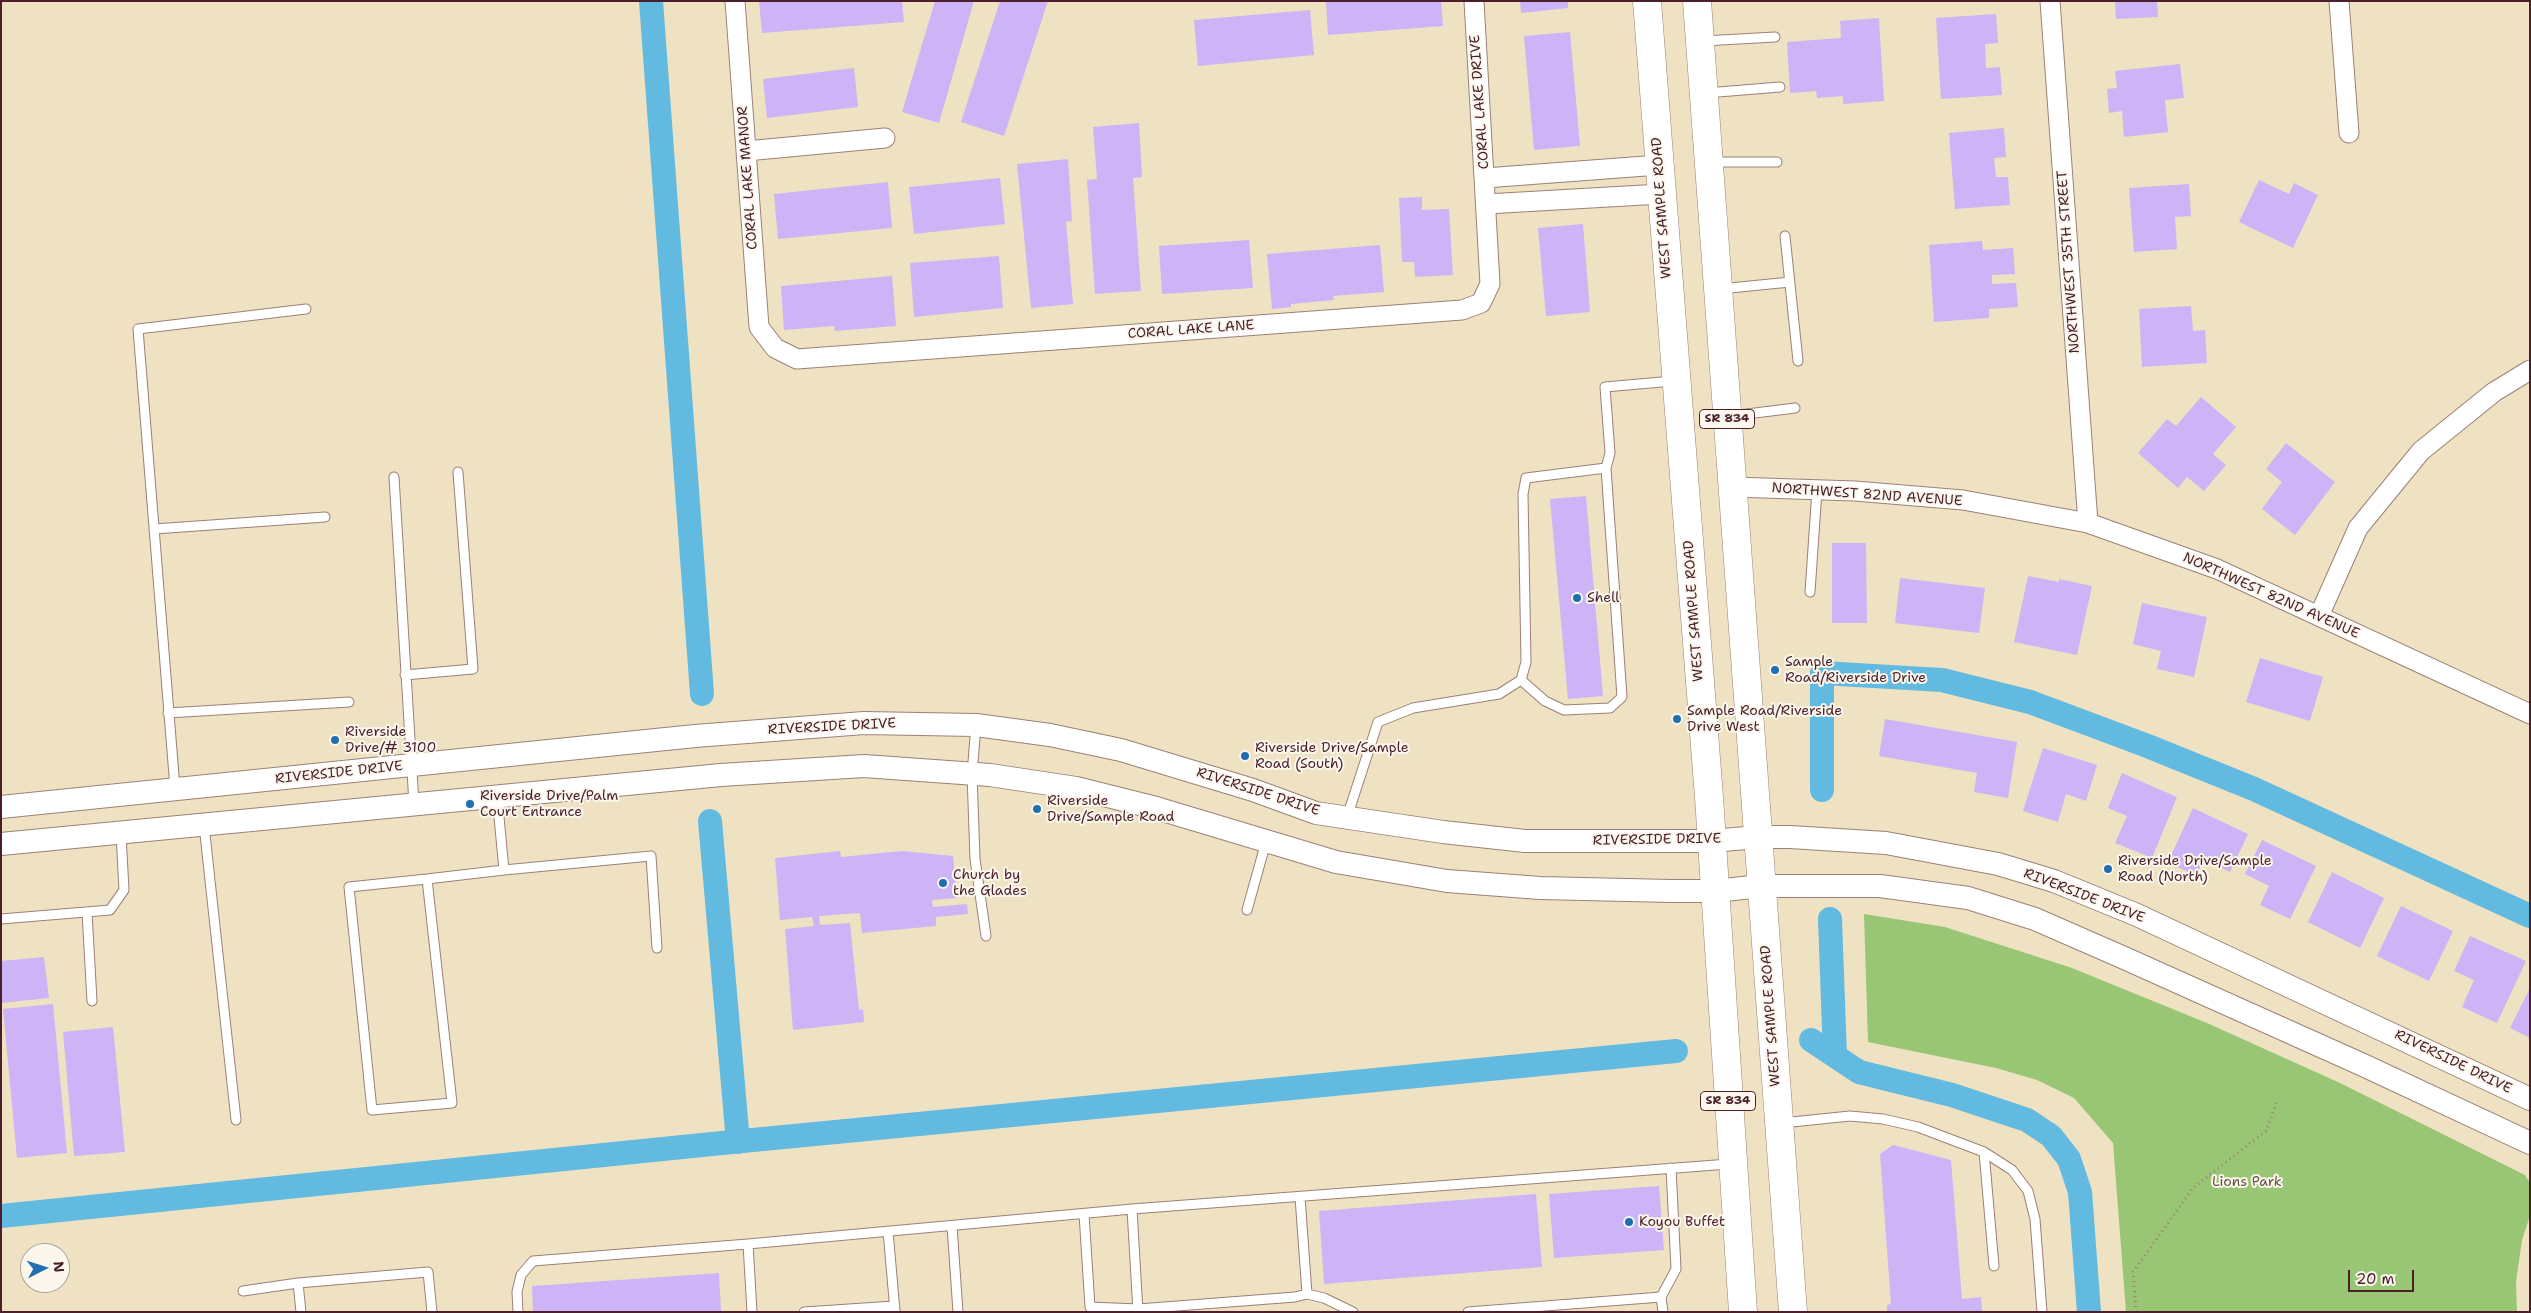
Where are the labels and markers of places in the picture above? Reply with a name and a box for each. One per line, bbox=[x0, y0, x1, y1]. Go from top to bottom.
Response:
place label: Shell bbox=[1587, 590, 1620, 606]
marker: Shell bbox=[1571, 592, 1583, 604]
place label: Sample Road/Riverside Drive bbox=[1785, 654, 1926, 686]
marker: Sample Road/Riverside Drive bbox=[1769, 664, 1781, 676]
place label: Sample Road/Riverside Drive West bbox=[1687, 703, 1842, 736]
marker: Sample Road/Riverside Drive West bbox=[1671, 713, 1683, 725]
place label: Riverside Drive/# 3100 bbox=[345, 724, 436, 756]
marker: Riverside Drive/# 3100 bbox=[329, 734, 341, 746]
place label: Riverside Drive/Sample Road (South) bbox=[1255, 740, 1409, 772]
marker: Riverside Drive/Sample Road (South) bbox=[1239, 750, 1251, 762]
place label: Riverside Drive/Palm Court Entrance bbox=[480, 788, 618, 820]
place label: Riverside Drive/Sample Road bbox=[1047, 793, 1174, 826]
marker: Riverside Drive/Palm Court Entrance bbox=[464, 798, 476, 810]
marker: Riverside Drive/Sample Road bbox=[1031, 803, 1043, 815]
place label: Riverside Drive/Sample Road (North) bbox=[2118, 853, 2272, 886]
marker: Riverside Drive/Sample Road (North) bbox=[2102, 863, 2114, 875]
place label: Church by the Glades bbox=[953, 867, 1027, 900]
marker: Church by the Glades bbox=[937, 877, 949, 889]
place label: Koyou Buffet bbox=[1639, 1214, 1725, 1230]
marker: Koyou Buffet bbox=[1623, 1216, 1635, 1228]

